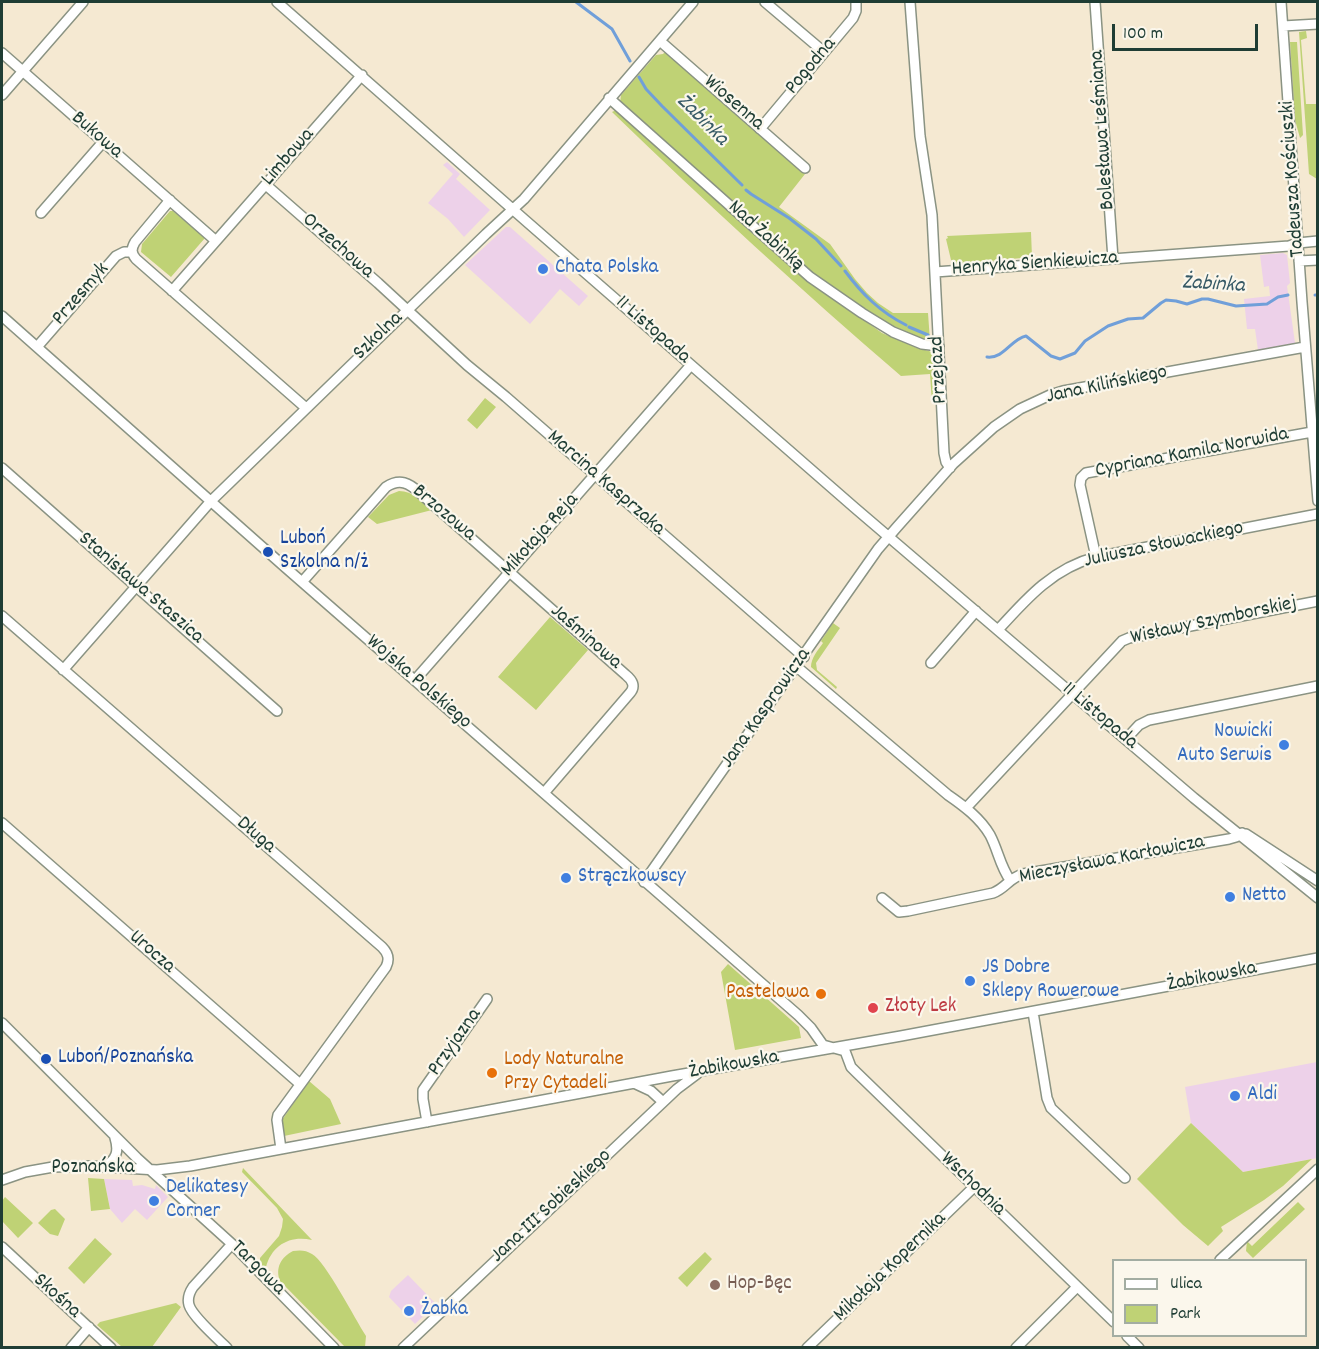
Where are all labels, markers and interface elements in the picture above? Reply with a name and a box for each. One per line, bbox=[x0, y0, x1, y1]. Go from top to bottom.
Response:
scale bar bbox=[1115, 12, 1260, 50]
text: 100 m bbox=[1123, 22, 1163, 47]
street label: Pogodna bbox=[781, 33, 843, 101]
street label: Bolesława Leśmiana bbox=[1086, 49, 1122, 211]
street label: Wiosenna bbox=[697, 71, 769, 137]
water label: Żabinka bbox=[669, 89, 733, 153]
street label: Tadeusza Kościuszki bbox=[1276, 100, 1312, 258]
street label: Bukowa bbox=[65, 107, 127, 165]
street label: Limbowa bbox=[257, 124, 321, 192]
street label: Nad Żabinką bbox=[721, 196, 809, 278]
street label: Orzechowa bbox=[296, 209, 378, 285]
street label: Henryka Sienkiewicza bbox=[951, 247, 1119, 283]
place label: Chata Polska bbox=[555, 256, 658, 282]
street label: Przesmyk bbox=[48, 258, 116, 332]
marker: Chata Polska bbox=[536, 262, 550, 276]
water label: Żabinka bbox=[1181, 271, 1245, 301]
street label: 11 Listopada bbox=[609, 291, 695, 371]
street label: Szkolna bbox=[349, 307, 409, 367]
street label: Przejazd bbox=[926, 336, 954, 404]
street label: Jana Kilińskiego bbox=[1044, 361, 1170, 411]
street label: Cypriana Kamila Norwida bbox=[1093, 423, 1291, 485]
street label: Marcina Kasprzaka bbox=[541, 426, 669, 542]
street label: Brzozowa bbox=[406, 480, 480, 548]
street label: Mikołaja Reja bbox=[497, 489, 585, 583]
street label: Juliusza Słowackiego bbox=[1082, 517, 1246, 575]
place label: Luboń Szkolna n/ż bbox=[280, 527, 368, 577]
street label: Stanisława Staszica bbox=[72, 528, 208, 650]
marker: Luboń Szkolna n/ż bbox=[261, 545, 275, 559]
street label: Wisławy Szymborskiej bbox=[1129, 592, 1299, 652]
street label: Jaśminowa bbox=[544, 600, 626, 676]
street label: Wojska Polskiego bbox=[360, 630, 476, 736]
street label: Jana Kasprowicza bbox=[716, 644, 818, 774]
street label: 11 Listopada bbox=[1056, 678, 1142, 756]
place label: Nowicki Auto Serwis bbox=[1177, 720, 1272, 770]
marker: Nowicki Auto Serwis bbox=[1277, 738, 1291, 752]
street label: Długa bbox=[230, 812, 280, 860]
street label: Mieczysława Karłowicza bbox=[1017, 831, 1207, 891]
place label: Strączkowscy bbox=[578, 865, 686, 891]
marker: Strączkowscy bbox=[559, 871, 573, 885]
place label: Netto bbox=[1242, 884, 1286, 910]
marker: Netto bbox=[1223, 890, 1237, 904]
street label: Urocza bbox=[123, 926, 179, 980]
place label: JS Dobre Sklepy Rowerowe bbox=[982, 956, 1119, 1006]
street label: Żabikowska bbox=[1165, 957, 1259, 999]
marker: JS Dobre Sklepy Rowerowe bbox=[963, 974, 977, 988]
place label: Pastelowa bbox=[726, 981, 809, 1007]
marker: Pastelowa bbox=[814, 987, 828, 1001]
place label: Złoty Lek bbox=[885, 995, 956, 1021]
marker: Złoty Lek bbox=[866, 1001, 880, 1015]
street label: Przyjazna bbox=[424, 1004, 488, 1082]
place label: Luboń/Poznańska bbox=[58, 1046, 193, 1072]
street label: Żabikowska bbox=[687, 1046, 781, 1086]
place label: Lody Naturalne Przy Cytadeli bbox=[504, 1048, 624, 1098]
marker: Luboń/Poznańska bbox=[39, 1052, 53, 1066]
marker: Lody Naturalne Przy Cytadeli bbox=[485, 1066, 499, 1080]
place label: Aldi bbox=[1247, 1083, 1277, 1109]
marker: Aldi bbox=[1228, 1089, 1242, 1103]
street label: Jana III Sobieskiego bbox=[486, 1145, 618, 1269]
street label: Wschodnia bbox=[934, 1148, 1010, 1222]
street label: Poznańska bbox=[51, 1156, 135, 1182]
place label: Delikatesy Corner bbox=[166, 1176, 248, 1226]
marker: Delikatesy Corner bbox=[147, 1194, 161, 1208]
street label: Mikołaja Kopernika bbox=[829, 1208, 953, 1328]
street label: Targowa bbox=[224, 1236, 290, 1302]
legend bbox=[1112, 1259, 1307, 1337]
street label: Skośna bbox=[27, 1269, 85, 1325]
place label: Hop-Bęc bbox=[727, 1272, 792, 1298]
text: Ulica bbox=[1170, 1272, 1202, 1297]
marker: Hop-Bęc bbox=[708, 1278, 722, 1292]
place label: Żabka bbox=[421, 1298, 468, 1324]
text: Park bbox=[1170, 1302, 1201, 1327]
marker: Żabka bbox=[402, 1304, 416, 1318]

